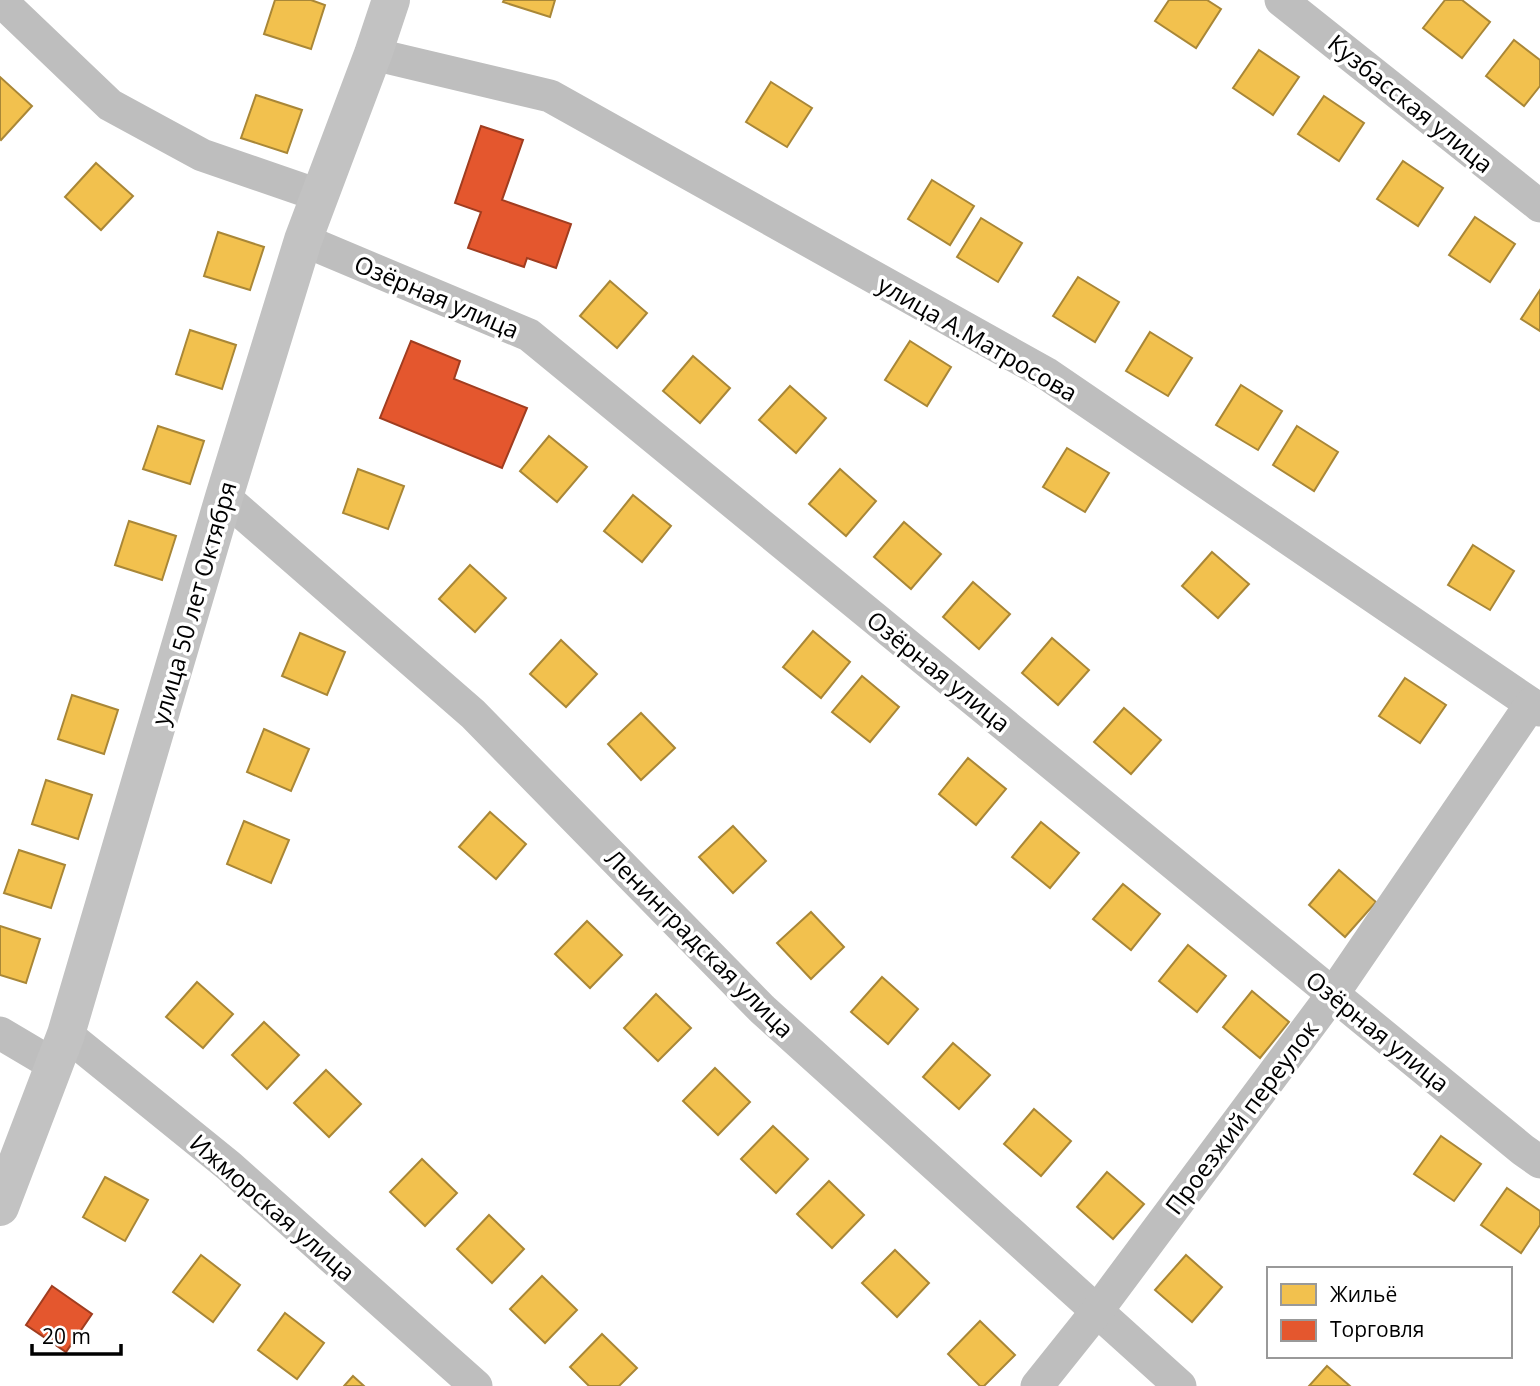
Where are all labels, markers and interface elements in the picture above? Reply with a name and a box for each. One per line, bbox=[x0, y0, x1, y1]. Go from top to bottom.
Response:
street label: Кузбасская улица bbox=[1322, 26, 1500, 180]
street label: Озёрная улица bbox=[350, 246, 524, 346]
street label: улица А.Матросова bbox=[872, 267, 1084, 409]
street label: улица 50 лет Октября bbox=[142, 477, 244, 729]
street label: Озёрная улица bbox=[860, 603, 1018, 739]
street label: Ленинградская улица bbox=[598, 841, 802, 1045]
street label: Озёрная улица bbox=[1299, 963, 1457, 1099]
street label: Проезжий переулок bbox=[1157, 1013, 1325, 1221]
street label: Ижморская улица bbox=[183, 1126, 363, 1288]
legend bbox=[1267, 1267, 1512, 1358]
text: Жильё bbox=[1330, 1280, 1397, 1308]
scale bar bbox=[32, 1312, 121, 1356]
text: Торговля bbox=[1330, 1315, 1424, 1343]
text: 20 m bbox=[42, 1322, 91, 1350]

